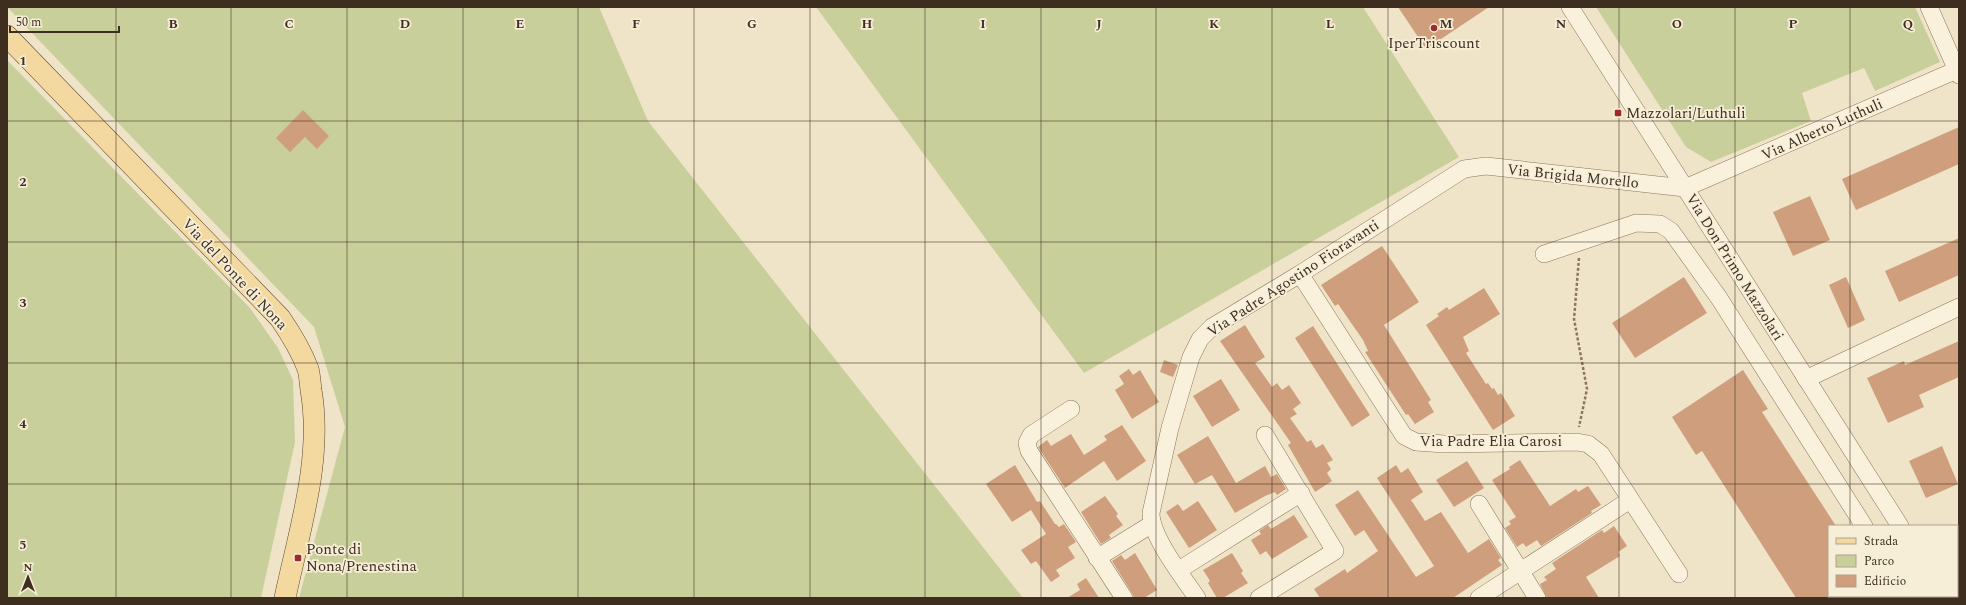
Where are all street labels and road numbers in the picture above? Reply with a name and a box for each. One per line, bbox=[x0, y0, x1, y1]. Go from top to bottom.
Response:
street label: Via Alberto Luthuli bbox=[1758, 92, 1887, 167]
street label: Via Brigida Morello bbox=[1506, 158, 1640, 195]
street label: Via Don Primo Mazzolari bbox=[1680, 189, 1789, 346]
street label: Via del Ponte di Nona bbox=[176, 213, 293, 336]
street label: Via Padre Agostino Fioravanti bbox=[1203, 214, 1384, 343]
street label: Via Padre Elia Carosi bbox=[1420, 430, 1562, 453]

